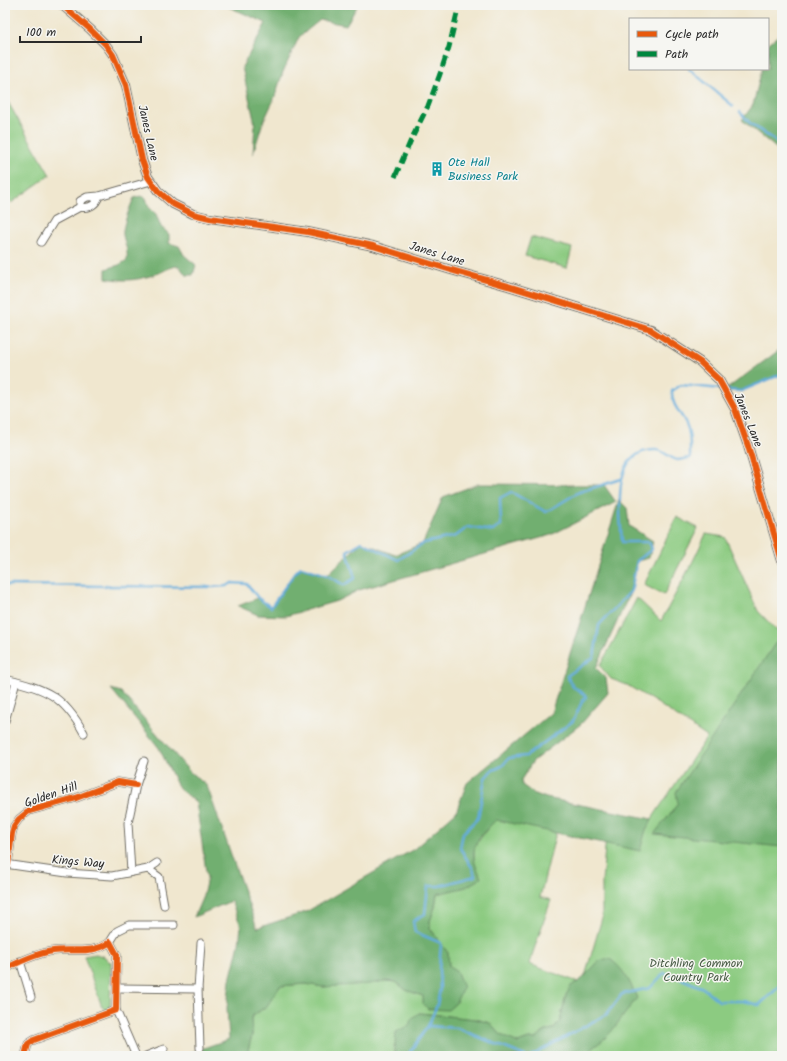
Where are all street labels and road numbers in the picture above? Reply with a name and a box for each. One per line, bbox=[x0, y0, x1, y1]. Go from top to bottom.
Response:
street label: Janes Lane bbox=[132, 103, 164, 163]
street label: Janes Lane bbox=[407, 237, 468, 272]
street label: Janes Lane bbox=[729, 390, 768, 451]
street label: Golden Hill bbox=[22, 777, 80, 813]
street label: Kings Way bbox=[51, 850, 105, 874]

